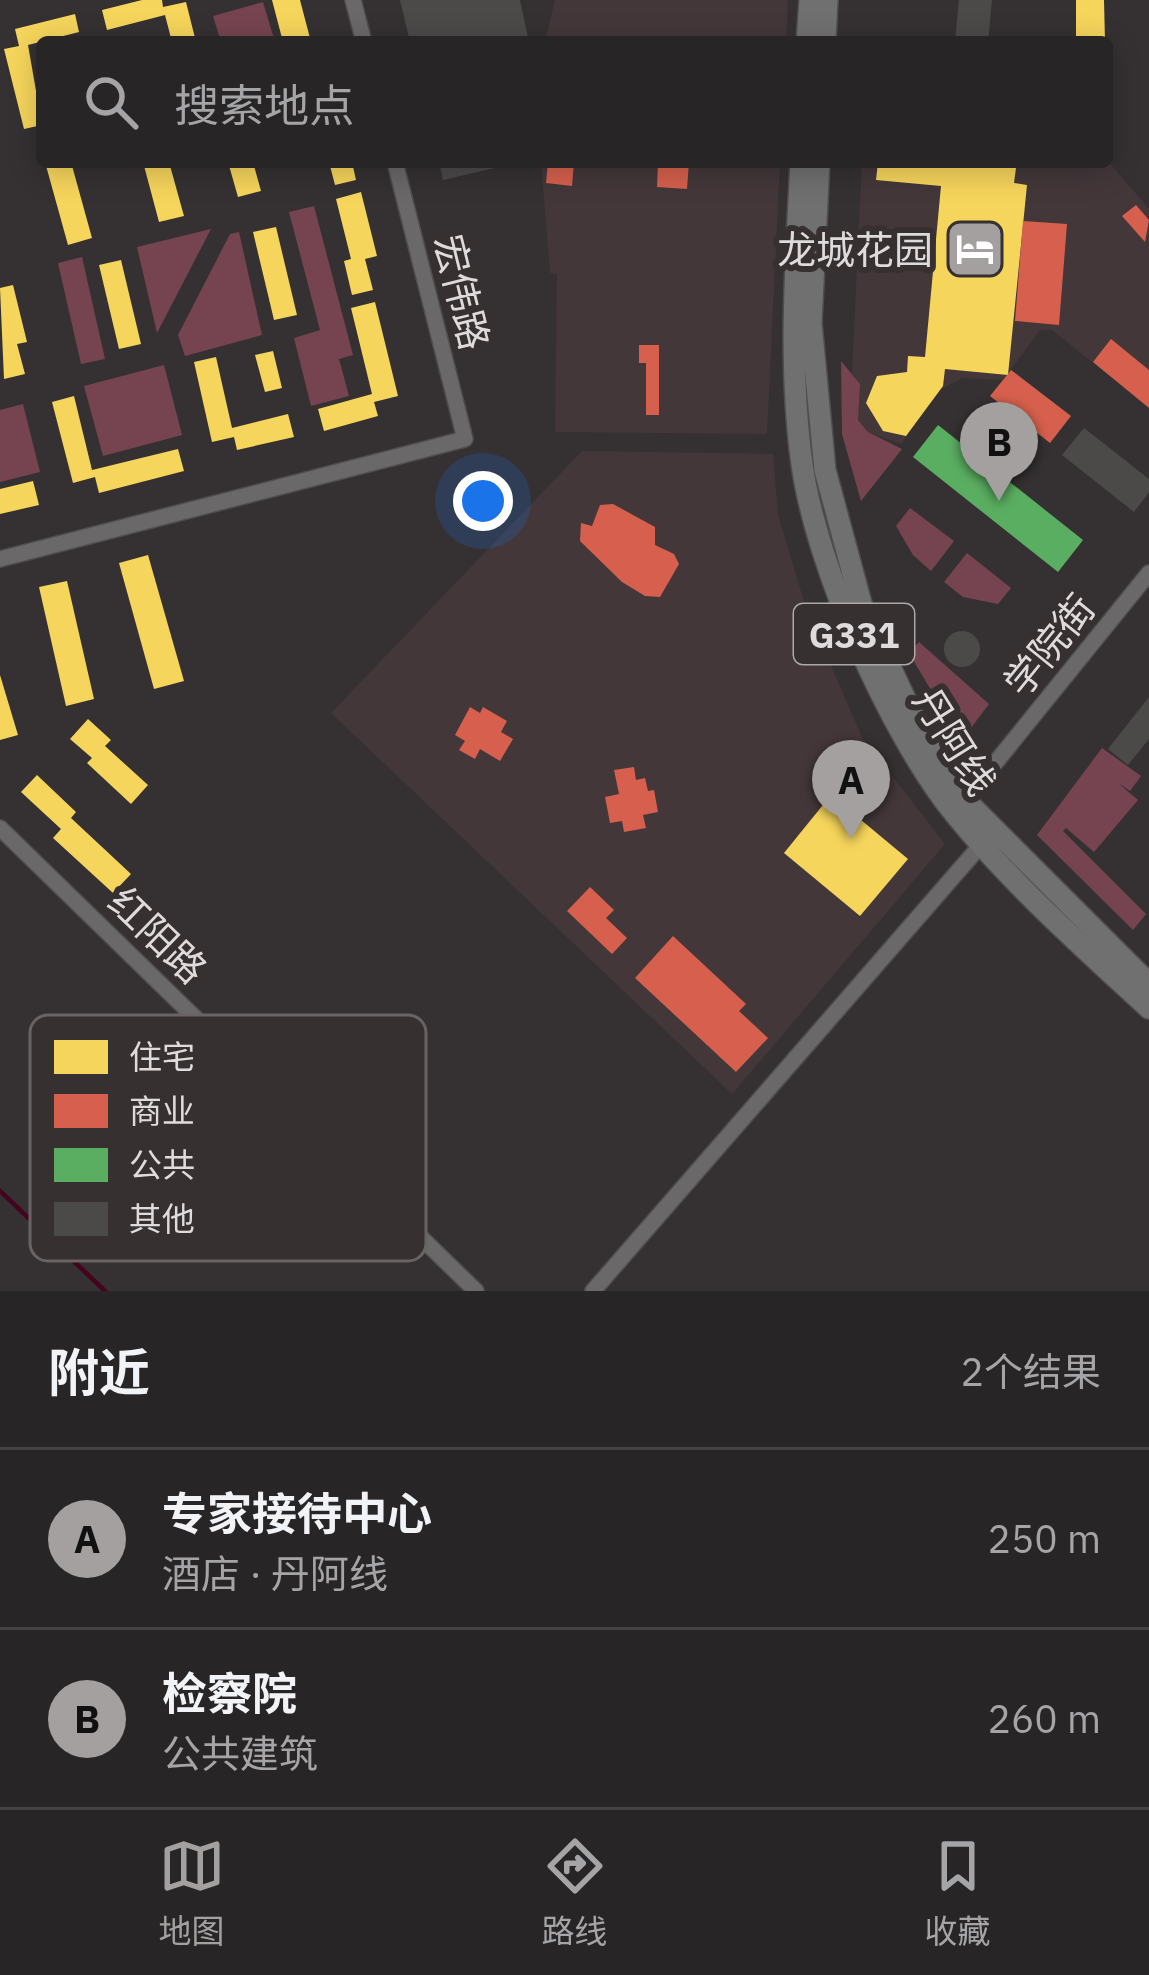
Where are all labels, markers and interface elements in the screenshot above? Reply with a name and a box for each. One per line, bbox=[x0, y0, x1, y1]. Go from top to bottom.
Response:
search box bbox=[36, 36, 1113, 168]
icon: search bbox=[78, 69, 144, 135]
text: 搜索地点 bbox=[174, 76, 354, 134]
hotel icon: 龙城花园 bbox=[944, 218, 1006, 280]
place label: 龙城花园 bbox=[777, 224, 933, 275]
street label: 宏伟路 bbox=[423, 229, 501, 355]
pin: B bbox=[960, 402, 1038, 501]
your location bbox=[453, 471, 513, 531]
street label: 学院街 bbox=[992, 583, 1106, 707]
road number: G331 bbox=[794, 604, 914, 664]
street label: 丹阿线 bbox=[902, 678, 1008, 804]
pin: A bbox=[812, 740, 890, 839]
street label: 红阳路 bbox=[98, 876, 218, 994]
legend bbox=[30, 1015, 426, 1261]
text: 住宅 bbox=[129, 1035, 195, 1078]
text: 商业 bbox=[129, 1089, 195, 1132]
text: 公共 bbox=[129, 1143, 195, 1186]
text: 其他 bbox=[129, 1197, 195, 1240]
text: 附近 bbox=[48, 1339, 150, 1405]
text: 2个结果 bbox=[961, 1346, 1101, 1397]
text: 专家接待中心 bbox=[162, 1484, 432, 1542]
text: A bbox=[74, 1513, 100, 1564]
text: 250 m bbox=[988, 1513, 1101, 1564]
text: 酒店 · 丹阿线 bbox=[162, 1548, 388, 1599]
text: 检察院 bbox=[162, 1664, 297, 1722]
text: B bbox=[74, 1693, 100, 1744]
text: 260 m bbox=[988, 1693, 1101, 1744]
text: 公共建筑 bbox=[162, 1728, 318, 1779]
tab: 地图 bbox=[159, 1833, 225, 1953]
tab: 路线 bbox=[542, 1833, 608, 1953]
tab: 收藏 bbox=[925, 1833, 991, 1953]

